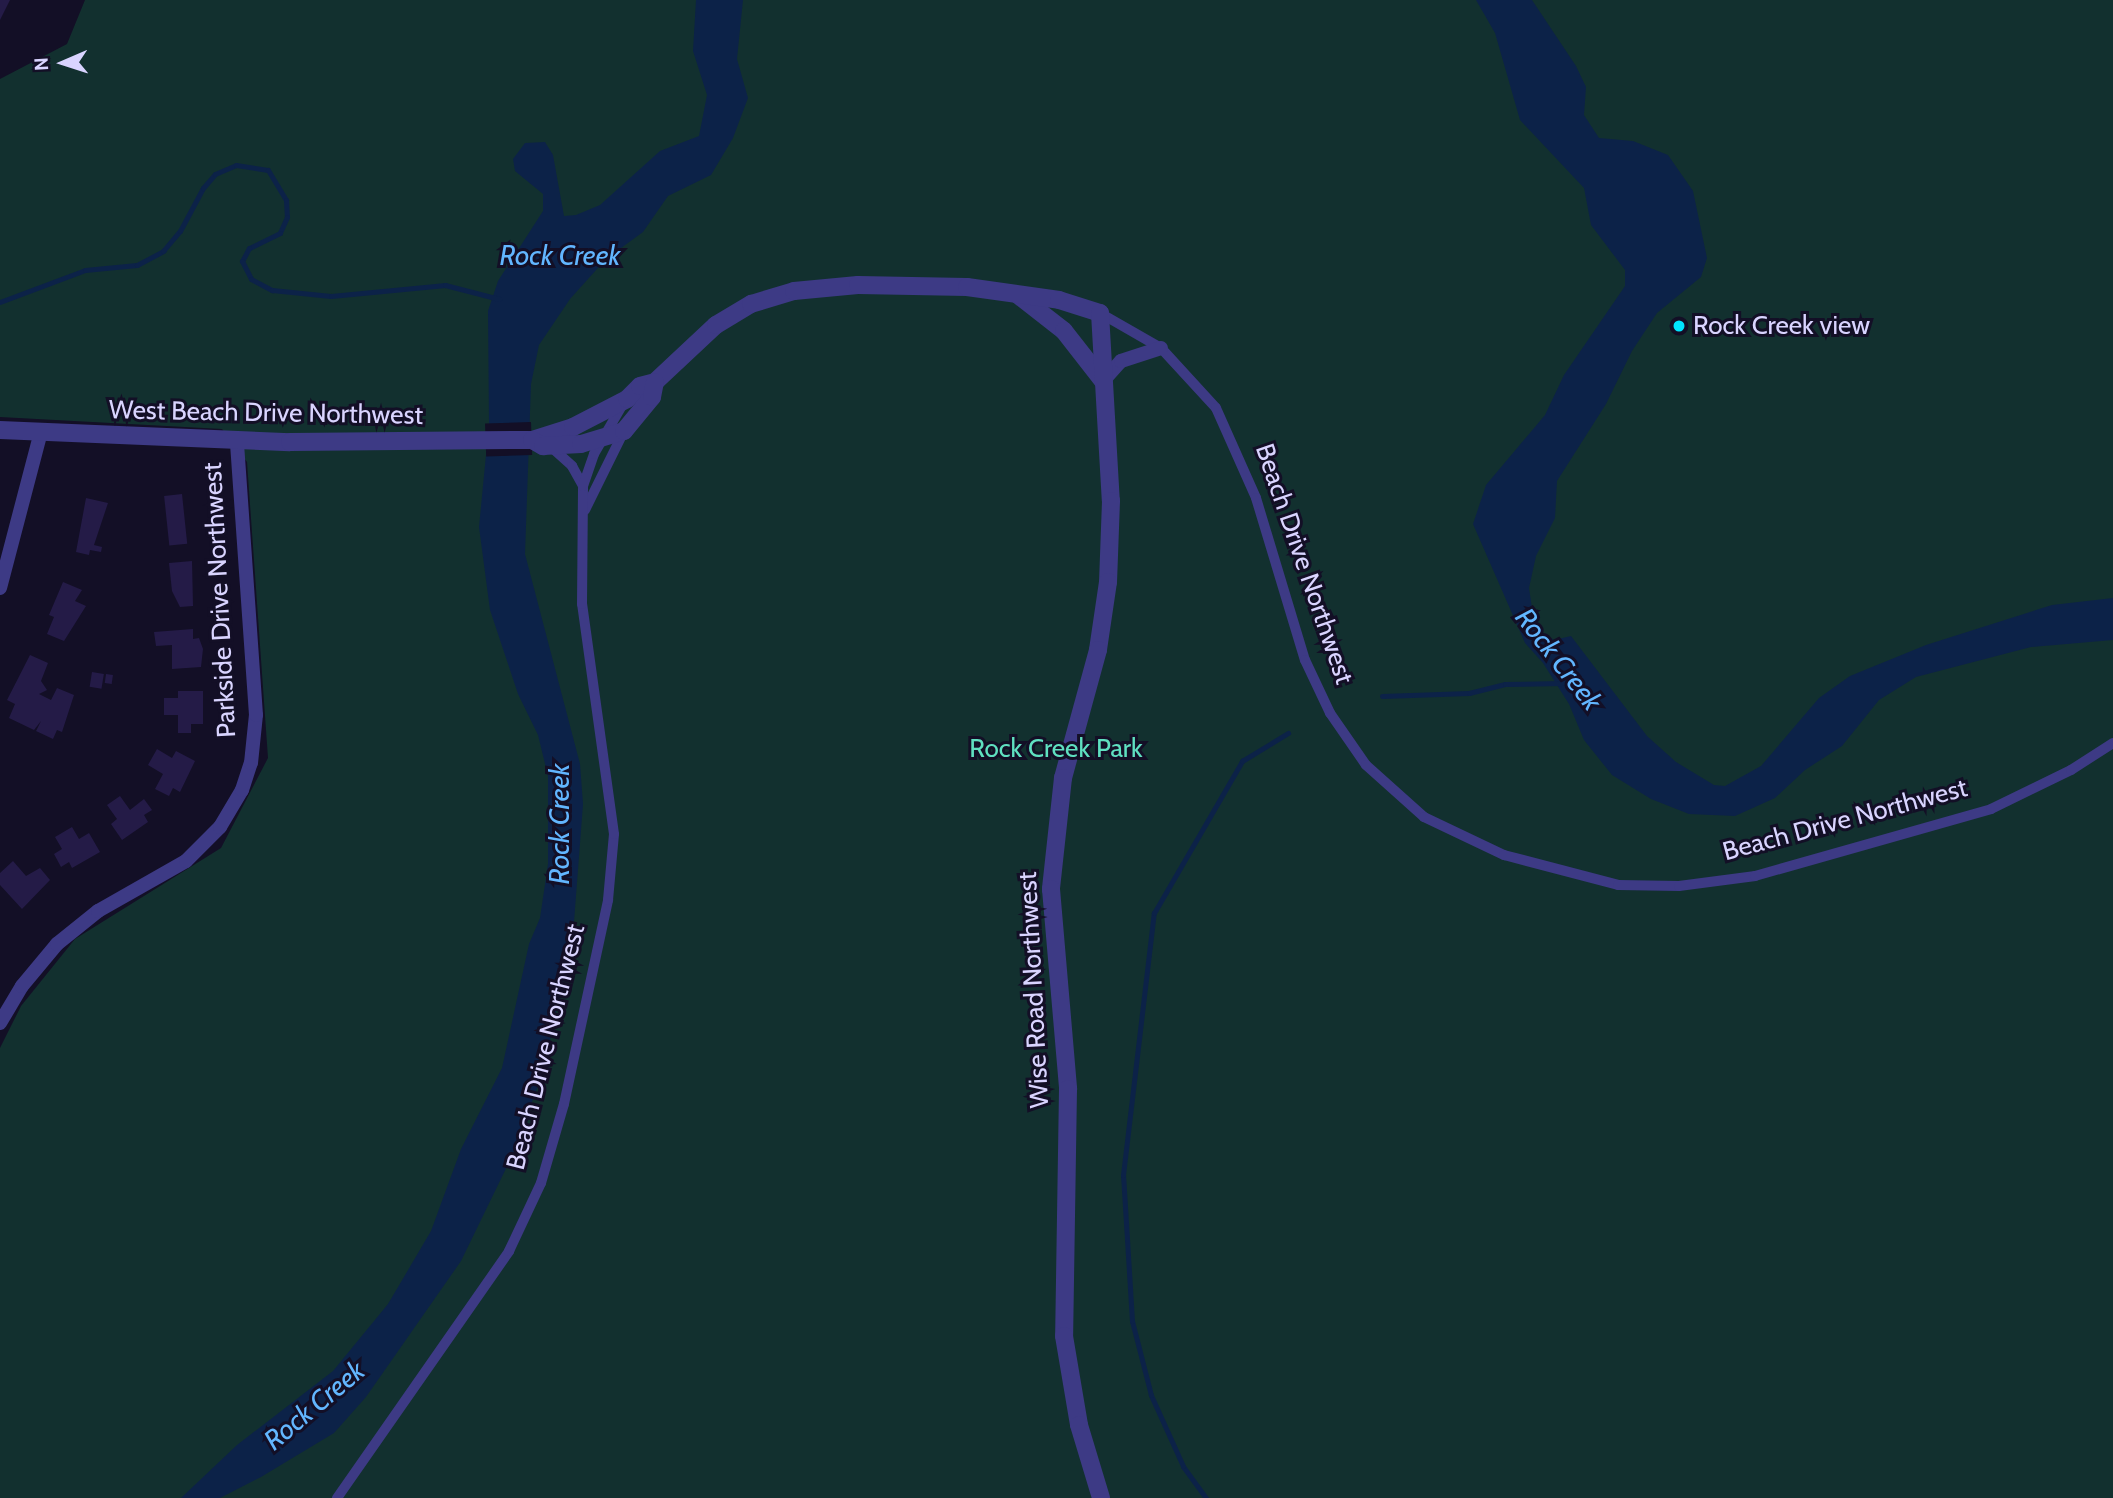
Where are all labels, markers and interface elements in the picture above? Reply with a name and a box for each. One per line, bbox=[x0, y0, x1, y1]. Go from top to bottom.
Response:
north arrow bbox=[28, 28, 98, 98]
text: N bbox=[30, 57, 53, 71]
water label: Rock Creek bbox=[500, 238, 620, 272]
place label: Rock Creek view bbox=[1693, 310, 1870, 342]
marker: Rock Creek view bbox=[1671, 318, 1687, 334]
street label: West Beach Drive Northwest bbox=[109, 395, 423, 431]
street label: Beach Drive Northwest bbox=[1248, 440, 1360, 688]
street label: Parkside Drive Northwest bbox=[197, 462, 243, 738]
water label: Rock Creek bbox=[1509, 601, 1609, 717]
park label: Rock Creek Park bbox=[969, 733, 1143, 765]
water label: Rock Creek bbox=[542, 764, 576, 884]
street label: Beach Drive Northwest bbox=[1719, 772, 1971, 868]
street label: Wise Road Northwest bbox=[1012, 871, 1056, 1109]
street label: Beach Drive Northwest bbox=[500, 921, 592, 1173]
water label: Rock Creek bbox=[257, 1353, 371, 1457]

